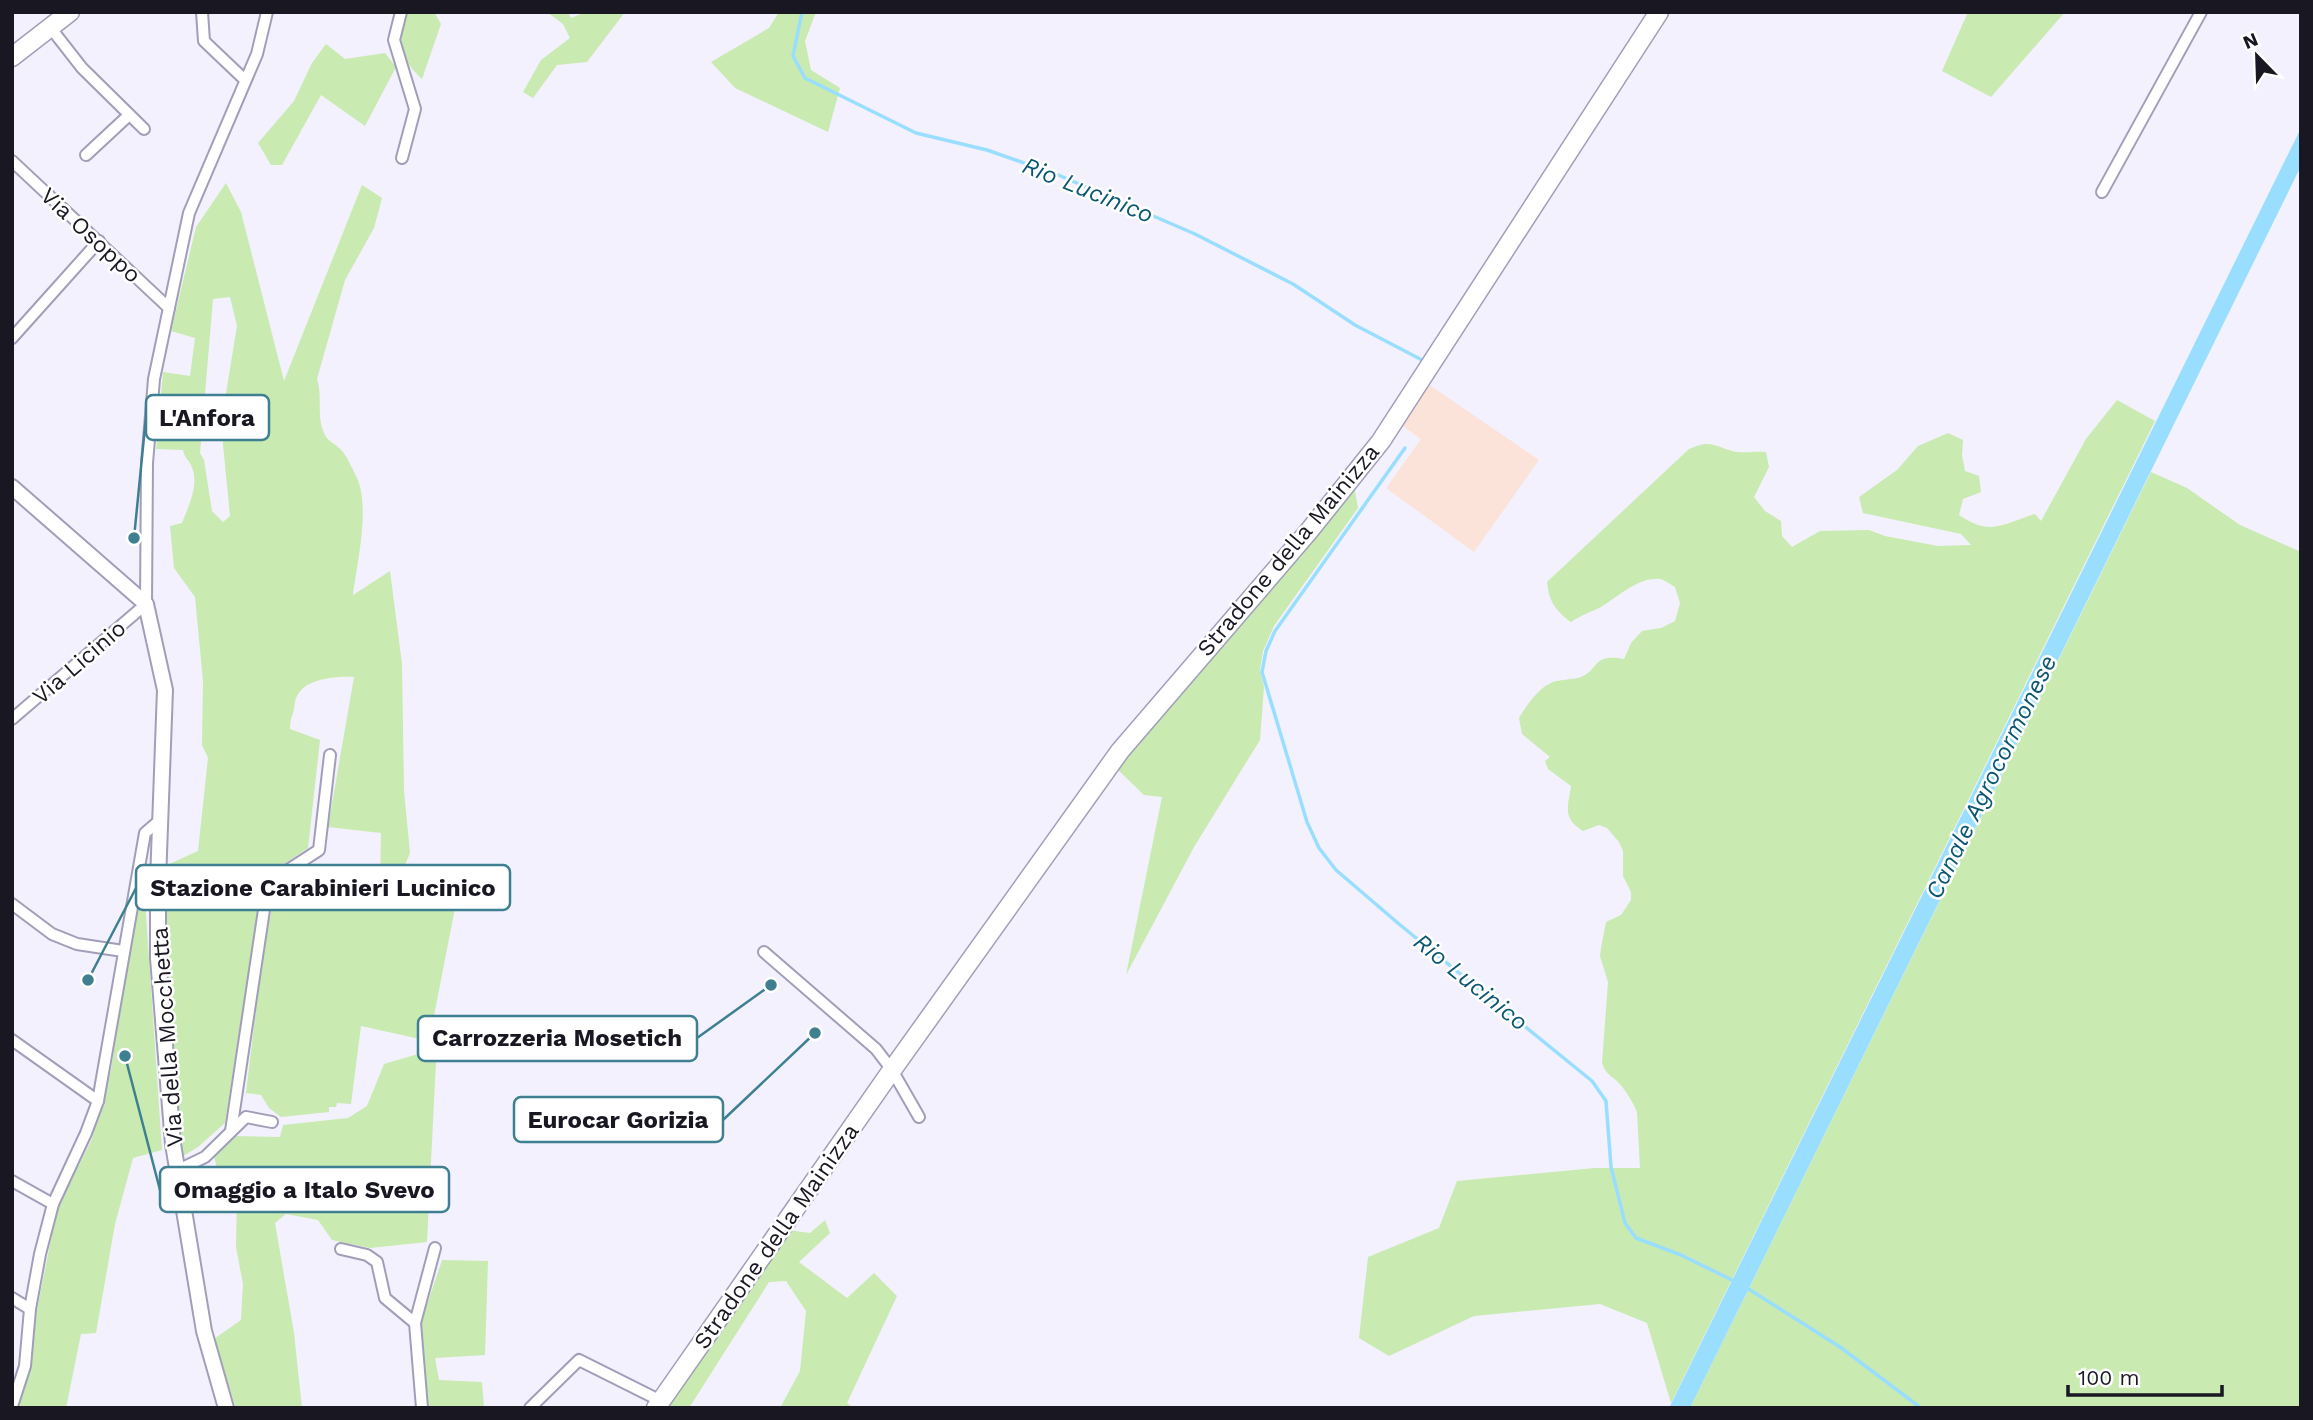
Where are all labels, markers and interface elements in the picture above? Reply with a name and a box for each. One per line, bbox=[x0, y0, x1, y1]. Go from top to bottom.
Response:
north arrow bbox=[2222, 21, 2292, 91]
text: N bbox=[2240, 27, 2262, 54]
water label: Rio Lucinico bbox=[1018, 151, 1158, 229]
street label: Via Osoppo bbox=[35, 182, 146, 289]
callout: L'Anfora bbox=[146, 395, 269, 440]
text: L'Anfora bbox=[159, 404, 255, 432]
street label: Stradone della Mainizza bbox=[1192, 439, 1385, 662]
street label: Via Licinio bbox=[27, 615, 131, 710]
water label: Canale Agrocormonese bbox=[1920, 650, 2062, 904]
callout: Stazione Carabinieri Lucinico bbox=[136, 865, 510, 910]
text: Stazione Carabinieri Lucinico bbox=[150, 874, 496, 902]
street label: Via della Mocchetta bbox=[146, 926, 189, 1148]
water label: Rio Lucinico bbox=[1408, 928, 1534, 1036]
callout: Carrozzeria Mosetich bbox=[418, 1016, 697, 1061]
text: Carrozzeria Mosetich bbox=[432, 1024, 682, 1052]
callout: Eurocar Gorizia bbox=[514, 1097, 723, 1142]
text: Eurocar Gorizia bbox=[527, 1106, 709, 1134]
street label: Stradone della Mainizza bbox=[688, 1118, 865, 1354]
callout: Omaggio a Italo Svevo bbox=[160, 1167, 449, 1212]
text: Omaggio a Italo Svevo bbox=[173, 1176, 435, 1204]
scale bar bbox=[2068, 1354, 2222, 1398]
text: 100 m bbox=[2078, 1365, 2140, 1390]

